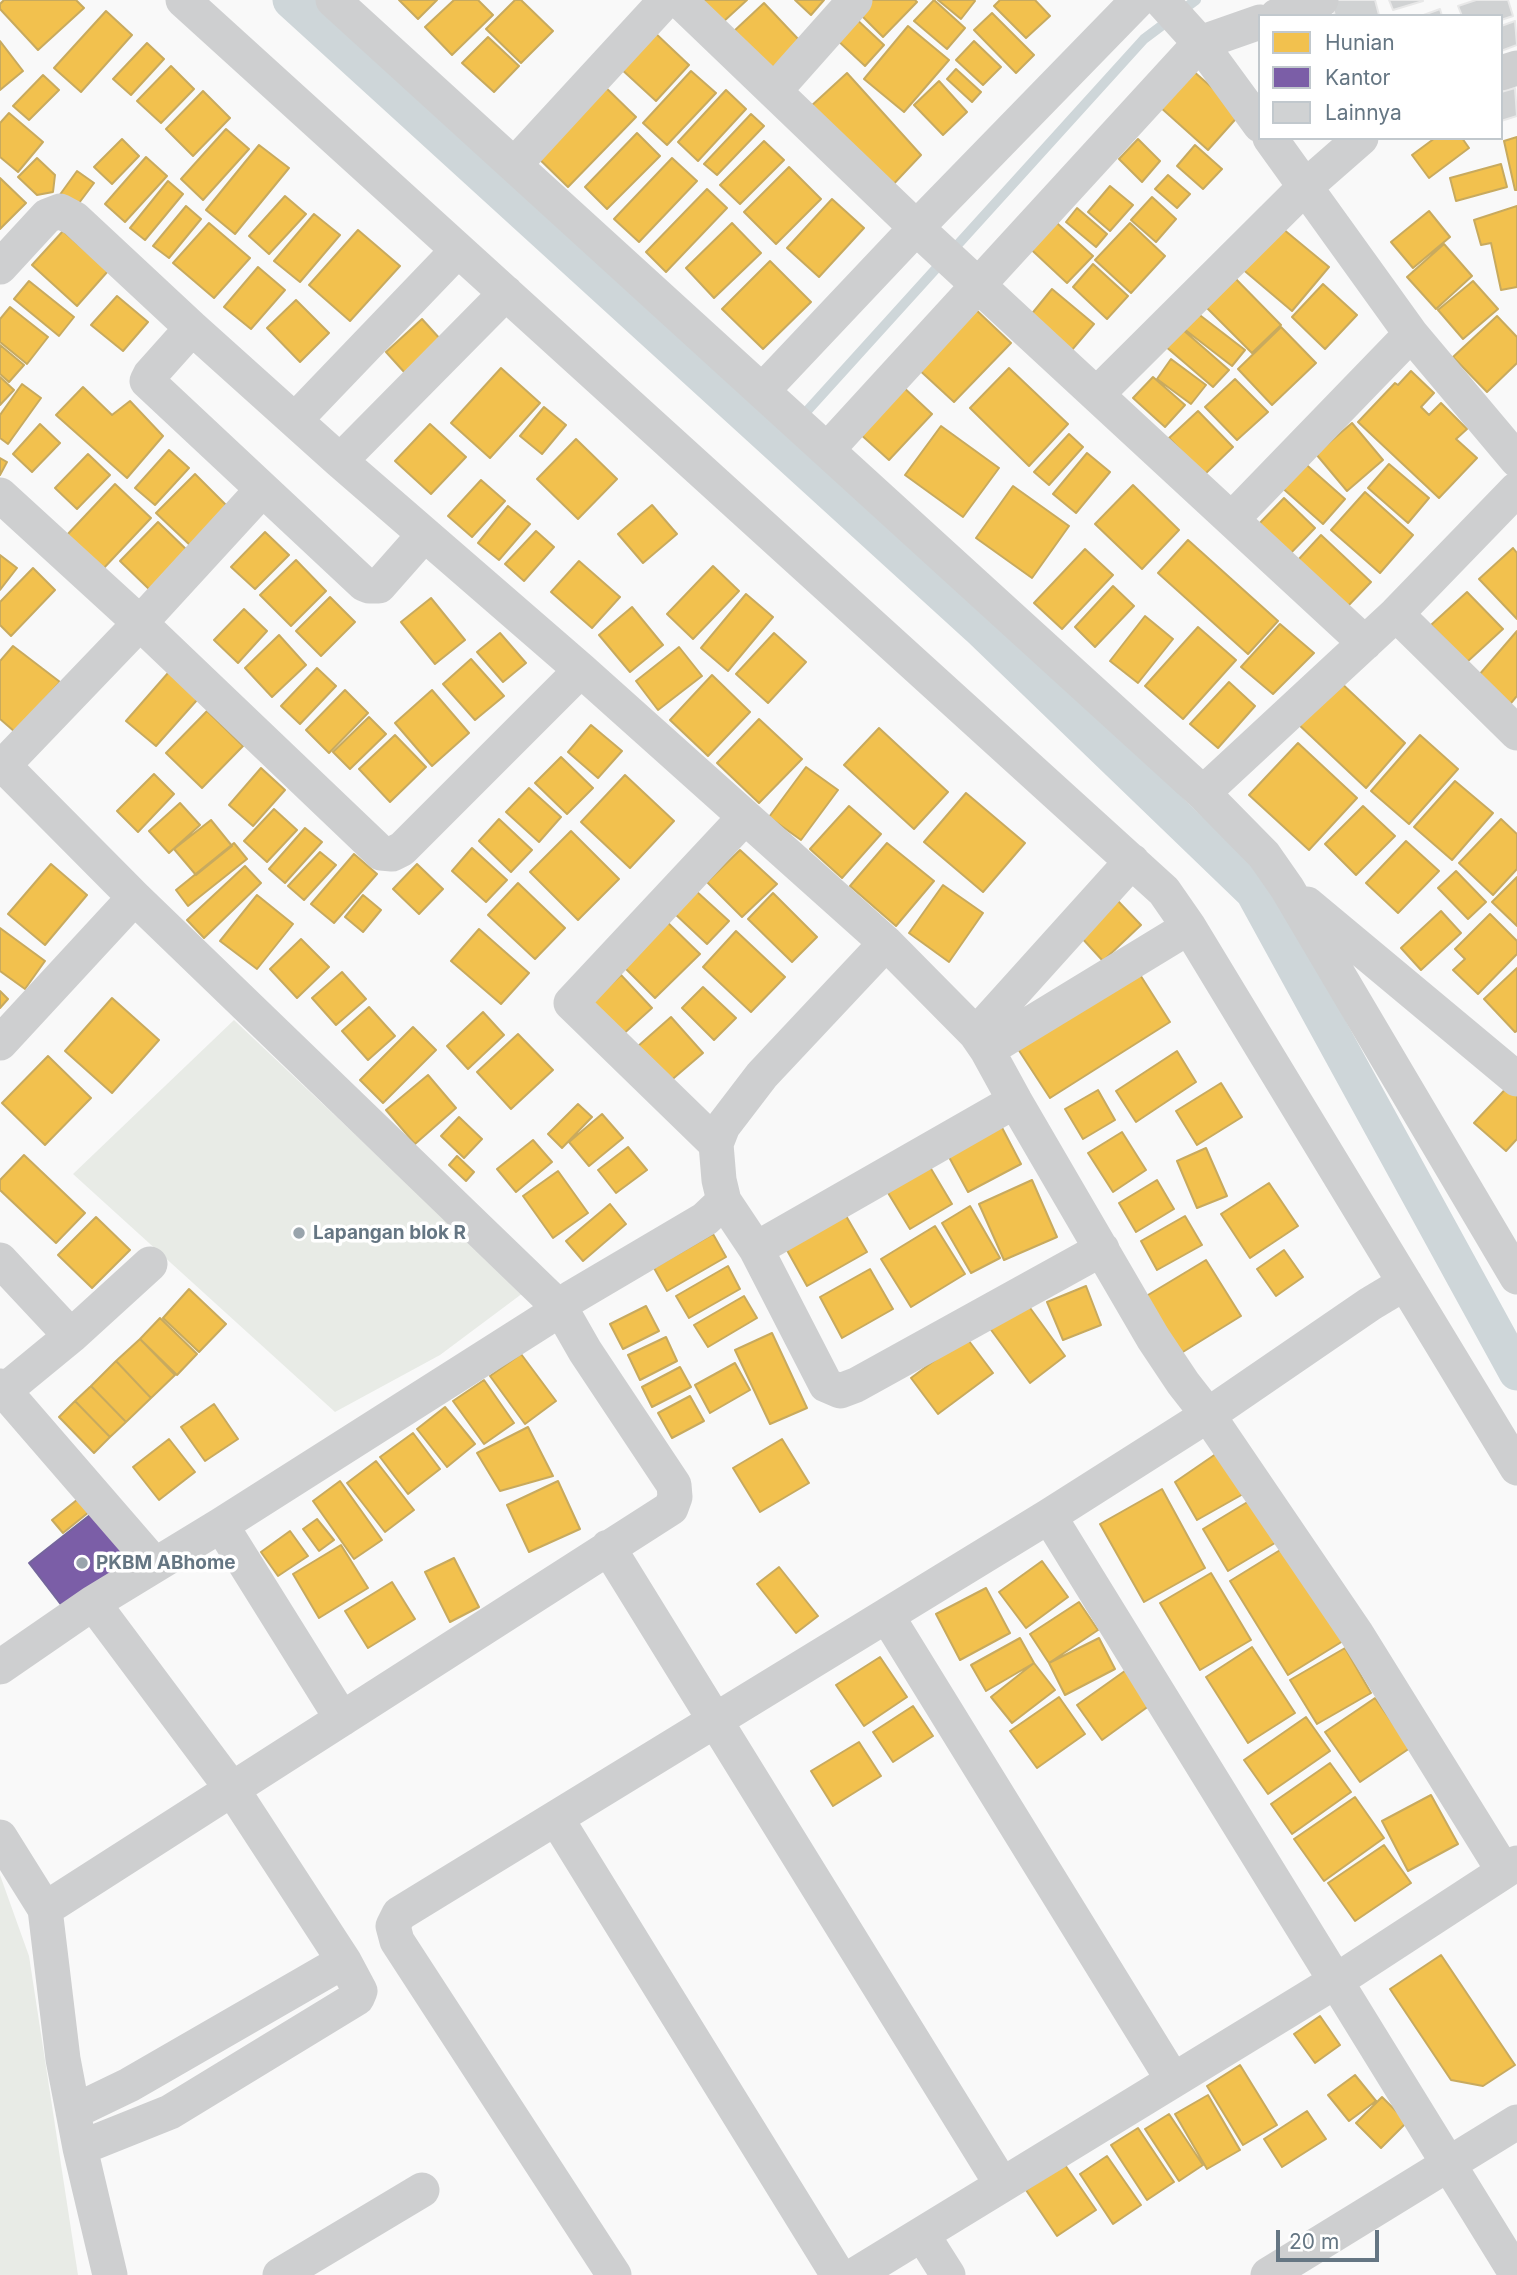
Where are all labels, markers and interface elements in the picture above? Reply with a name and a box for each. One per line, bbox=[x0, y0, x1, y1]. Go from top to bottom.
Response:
legend bbox=[1258, 14, 1503, 140]
text: Hunian bbox=[1325, 30, 1395, 55]
text: Kantor bbox=[1325, 65, 1390, 90]
text: Lainnya bbox=[1325, 100, 1402, 125]
place label: Lapangan blok R bbox=[313, 1222, 466, 1244]
marker: Lapangan blok R bbox=[291, 1225, 307, 1241]
place label: PKBM ABhome bbox=[96, 1552, 236, 1574]
marker: PKBM ABhome bbox=[74, 1555, 90, 1571]
scale bar bbox=[1279, 2216, 1382, 2260]
text: 20 m bbox=[1289, 2229, 1339, 2254]

